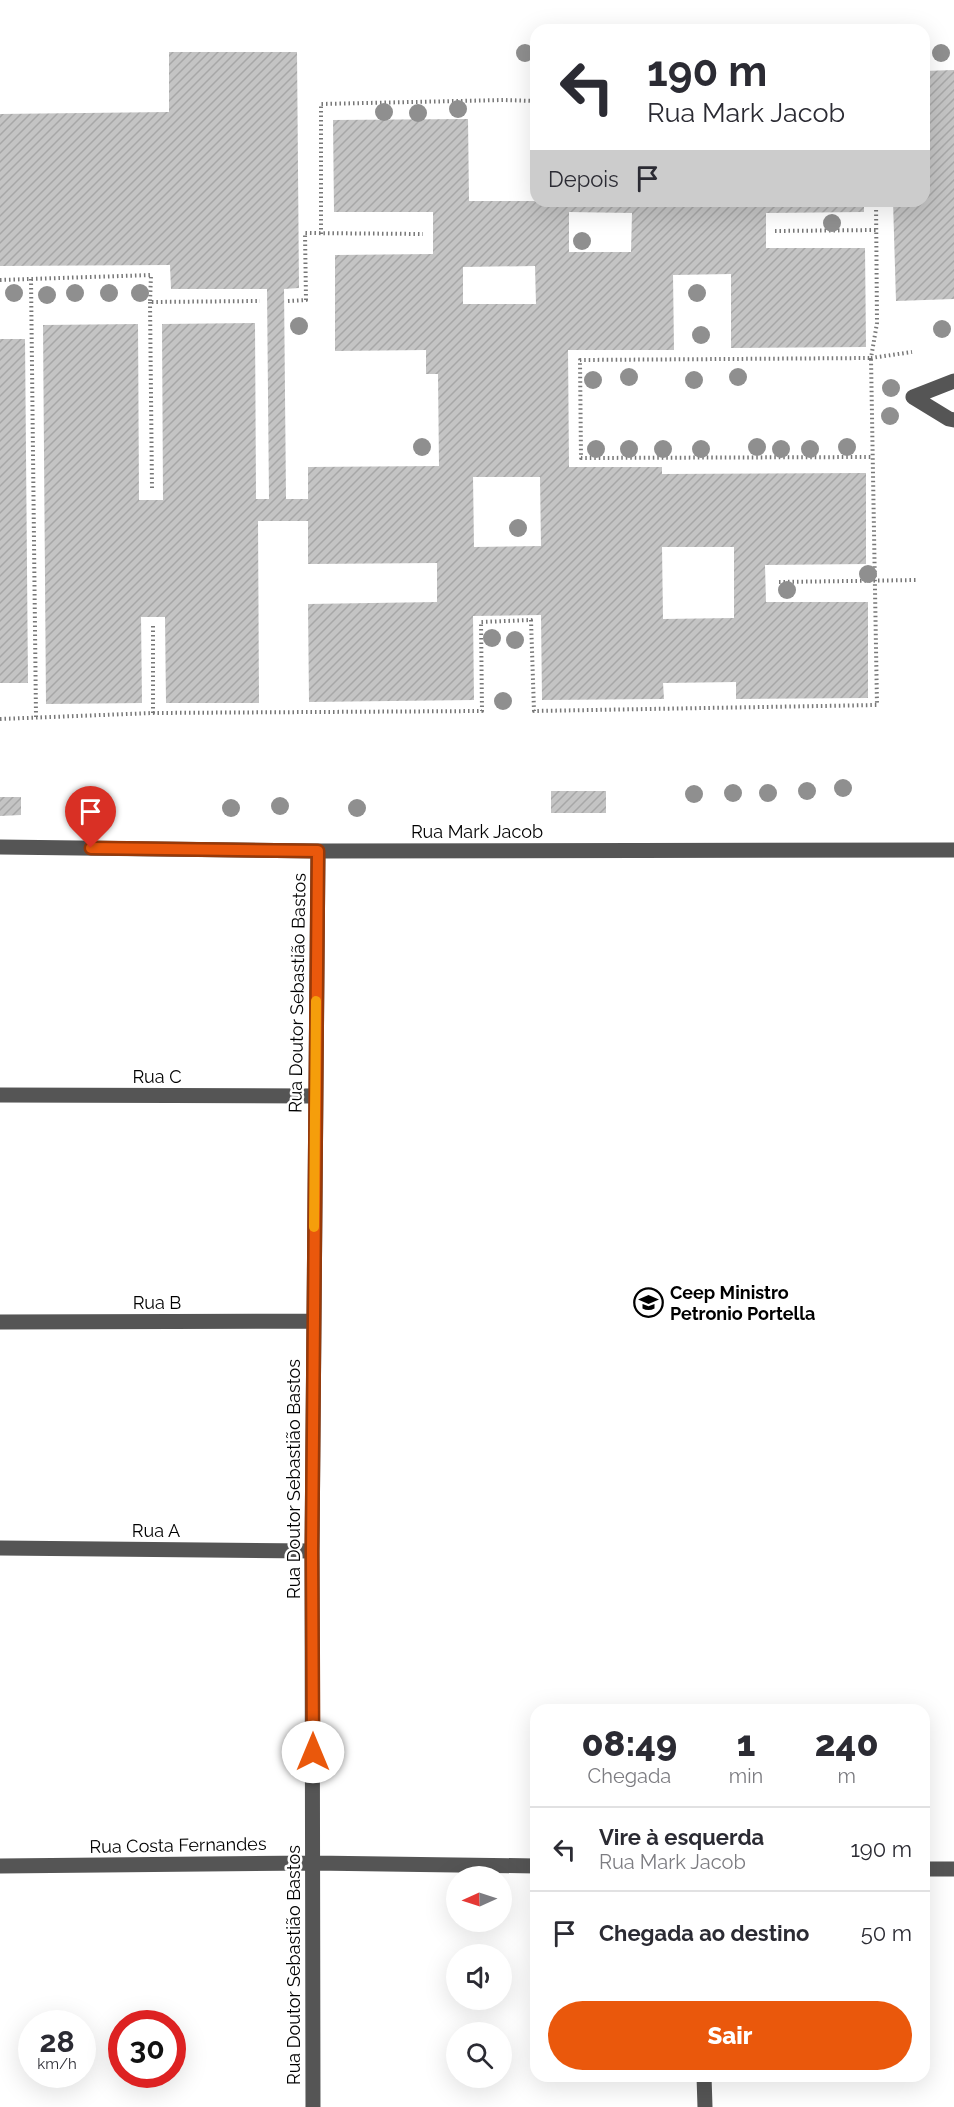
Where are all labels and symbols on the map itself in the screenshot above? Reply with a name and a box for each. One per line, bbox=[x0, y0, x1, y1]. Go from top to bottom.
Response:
pin bbox=[65, 786, 116, 848]
street label: Rua Mark Jacob bbox=[411, 821, 543, 842]
street label: Rua Doutor Sebastião Bastos bbox=[284, 873, 310, 1113]
street label: Rua C bbox=[132, 1066, 182, 1087]
place label: Ceep Ministro Petronio Portella bbox=[670, 1282, 815, 1324]
school or university icon: Ceep Ministro Petronio Portella bbox=[633, 1286, 665, 1318]
street label: Rua B bbox=[133, 1292, 181, 1313]
street label: Rua Doutor Sebastião Bastos bbox=[283, 1359, 304, 1599]
street label: Rua A bbox=[132, 1520, 180, 1541]
position arrow bbox=[281, 1720, 345, 1784]
street label: Rua Costa Fernandes bbox=[89, 1833, 267, 1857]
street label: Rua Doutor Sebastião Bastos bbox=[283, 1845, 304, 2085]
north arrow bbox=[446, 1866, 512, 1932]
speed limit sign: 30 bbox=[108, 2010, 186, 2088]

